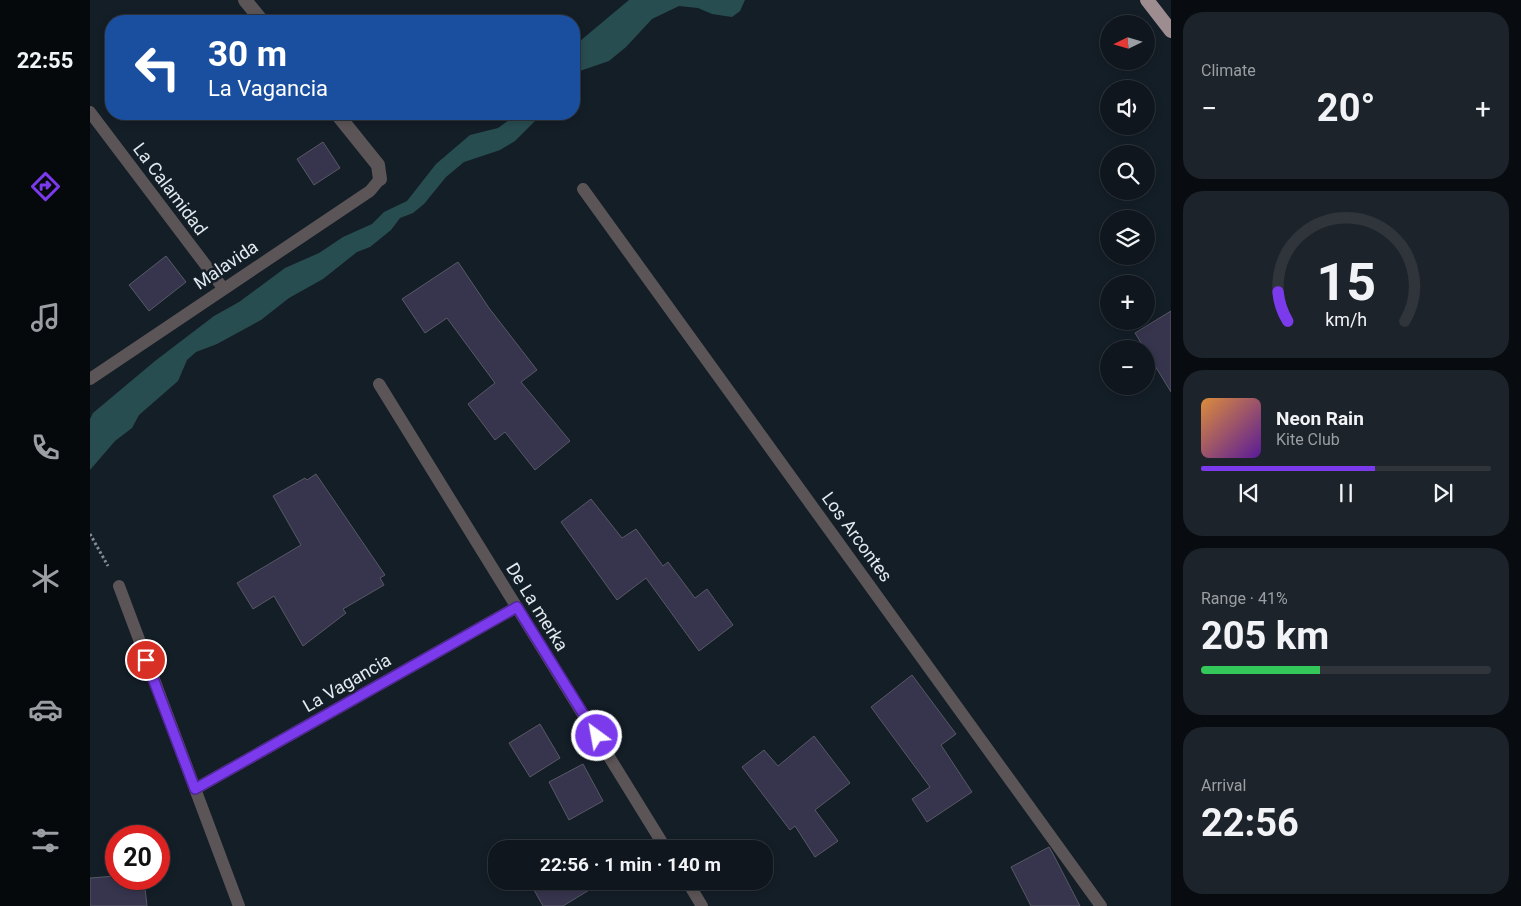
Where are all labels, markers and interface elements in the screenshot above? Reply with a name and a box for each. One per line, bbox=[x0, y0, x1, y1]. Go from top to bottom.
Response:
north arrow bbox=[1100, 15, 1155, 70]
map controls bbox=[1100, 15, 1155, 395]
text: 30 m bbox=[208, 34, 287, 75]
icon: left bbox=[125, 35, 190, 100]
text: 22:55 bbox=[17, 48, 73, 73]
text: Climate bbox=[1201, 61, 1256, 80]
text: La Vagancia bbox=[208, 76, 328, 101]
button: sound bbox=[1100, 80, 1155, 135]
text: 20° bbox=[1317, 86, 1375, 130]
text: − bbox=[1201, 92, 1217, 125]
text: + bbox=[1475, 92, 1491, 125]
street label: La Calamidad bbox=[129, 138, 212, 239]
button: search bbox=[1100, 145, 1155, 200]
icon: directions bbox=[28, 169, 63, 204]
button: layers bbox=[1100, 210, 1155, 265]
street label: Malavida bbox=[190, 236, 262, 294]
text: 15 bbox=[1316, 252, 1376, 313]
button: + bbox=[1100, 275, 1155, 330]
icon: music bbox=[28, 300, 63, 335]
text: km/h bbox=[1325, 309, 1367, 330]
button: − bbox=[1100, 340, 1155, 395]
text: Neon Rain bbox=[1276, 407, 1364, 430]
icon: phone bbox=[28, 430, 63, 465]
text: Kite Club bbox=[1276, 430, 1340, 449]
icon: previous bbox=[1235, 479, 1263, 507]
icon: pause bbox=[1332, 479, 1360, 507]
icon: next bbox=[1429, 479, 1457, 507]
street label: Los Arcontes bbox=[818, 488, 897, 586]
street label: De La merka bbox=[502, 559, 573, 655]
icon: climate bbox=[28, 561, 63, 596]
text: Range · 41% bbox=[1201, 589, 1288, 608]
text: 205 km bbox=[1201, 614, 1329, 658]
pin bbox=[125, 639, 167, 681]
icon: arrive bbox=[132, 646, 160, 674]
street label: La Vagancia bbox=[299, 649, 395, 716]
icon: car bbox=[28, 692, 63, 727]
position arrow bbox=[570, 709, 622, 761]
text: Arrival bbox=[1201, 776, 1246, 795]
text: 22:56 bbox=[1201, 801, 1299, 845]
icon: filters bbox=[28, 823, 63, 858]
speed limit sign: 20 bbox=[105, 825, 170, 890]
text: 22:56 · 1 min · 140 m bbox=[540, 853, 721, 876]

